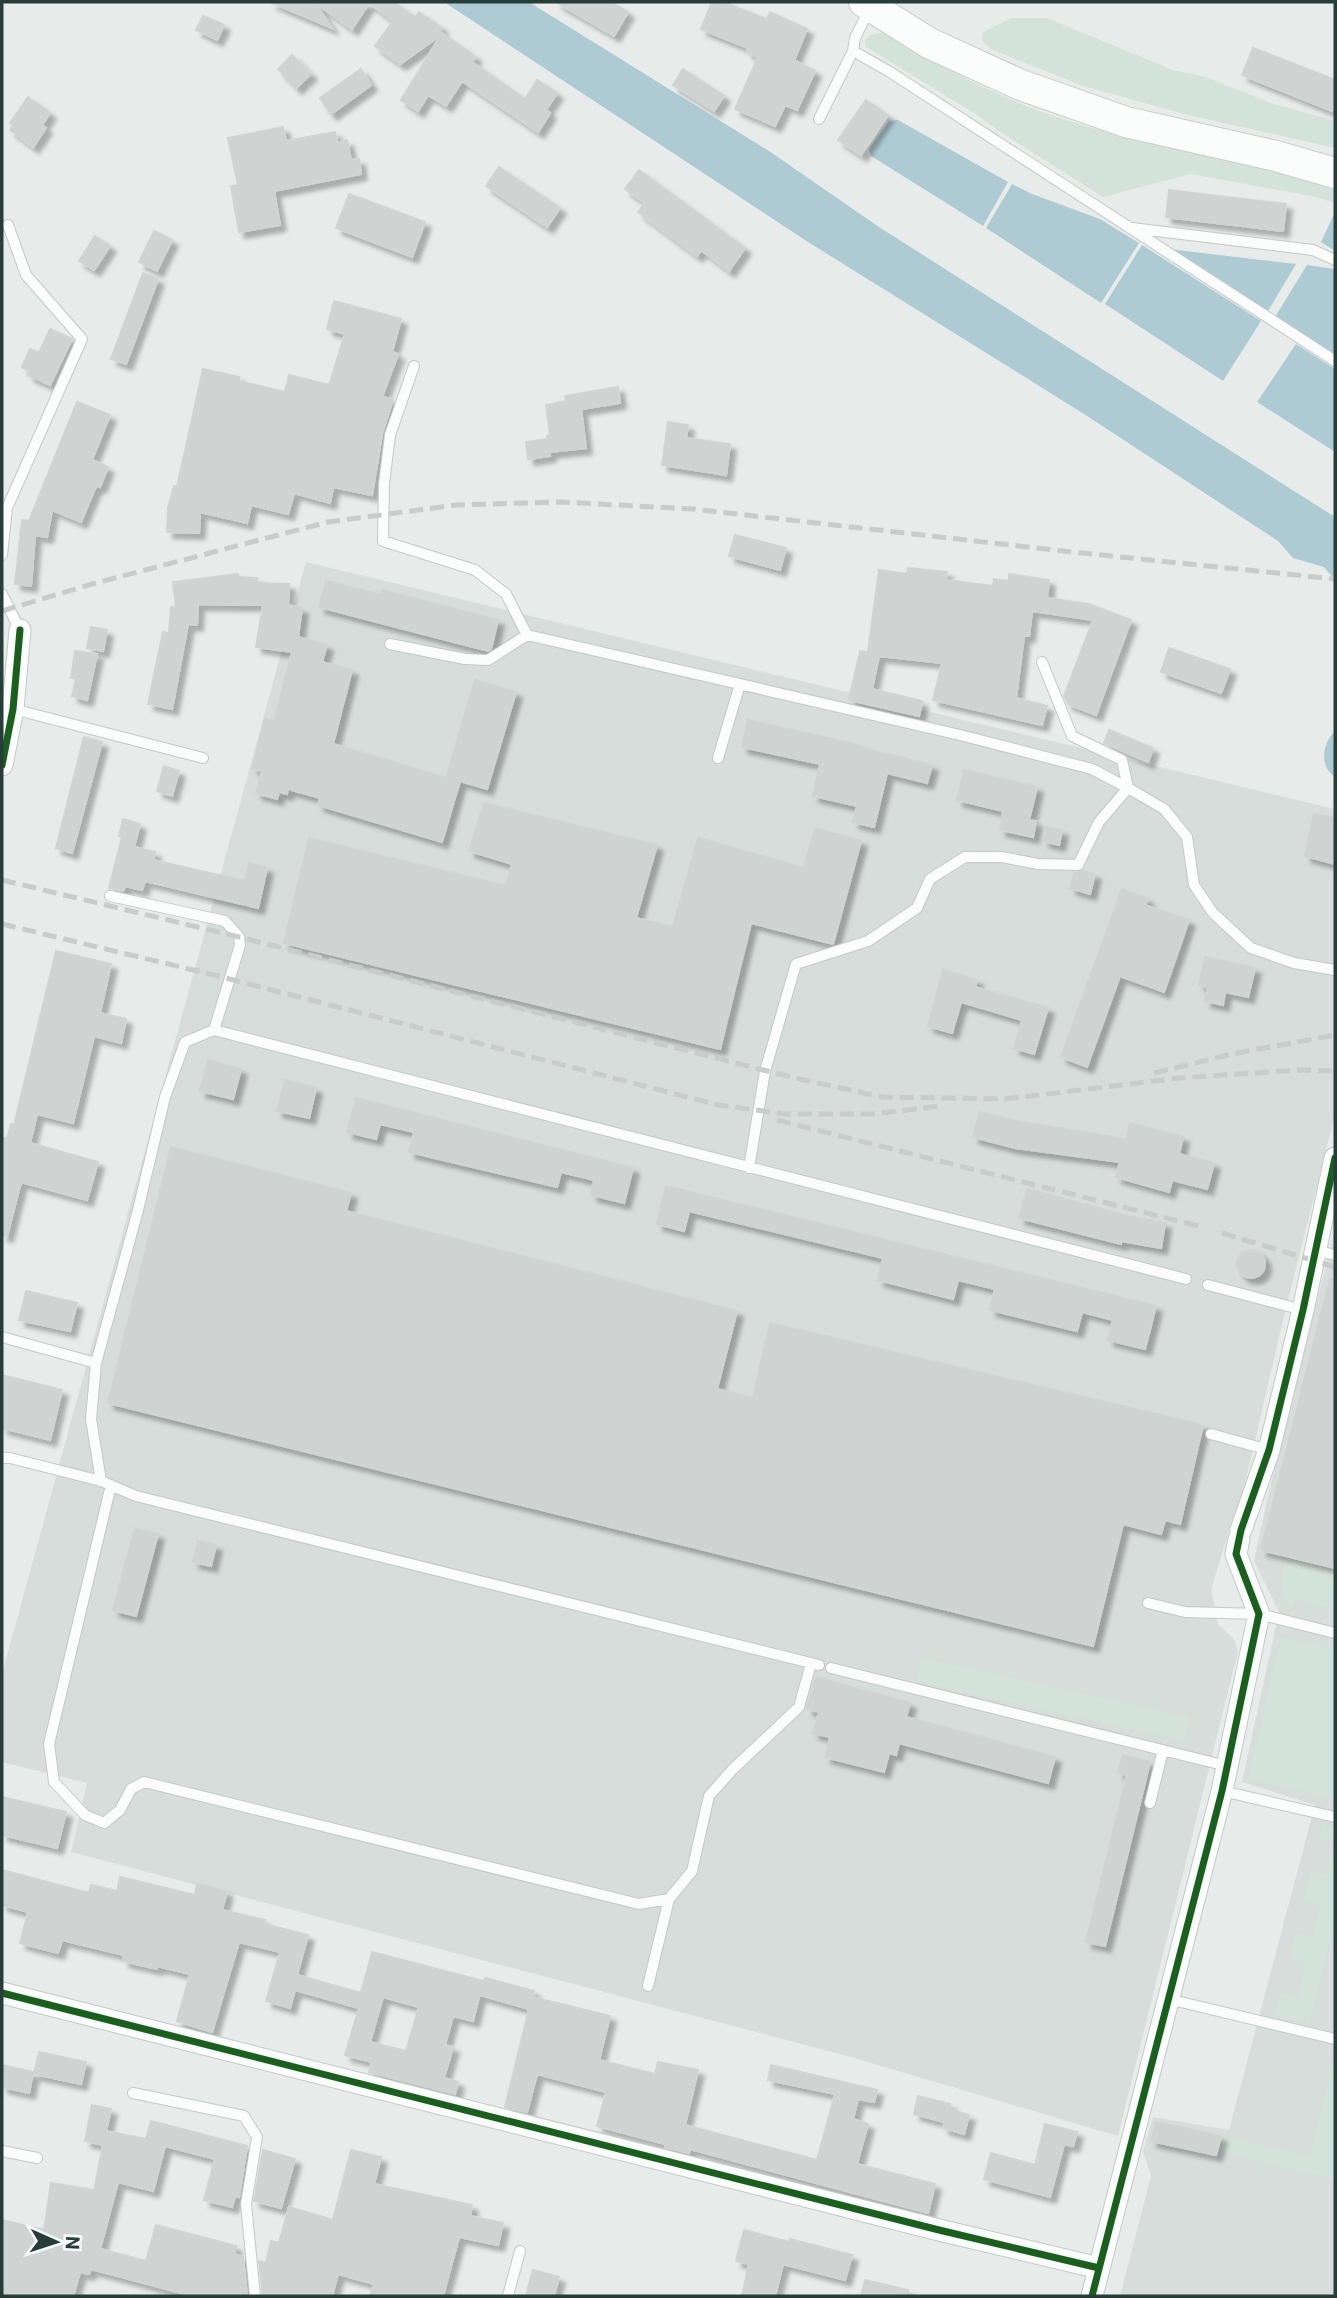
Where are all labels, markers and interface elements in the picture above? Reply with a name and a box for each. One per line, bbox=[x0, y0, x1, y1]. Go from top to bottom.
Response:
north arrow bbox=[21, 2207, 91, 2277]
text: N bbox=[61, 2236, 84, 2250]

